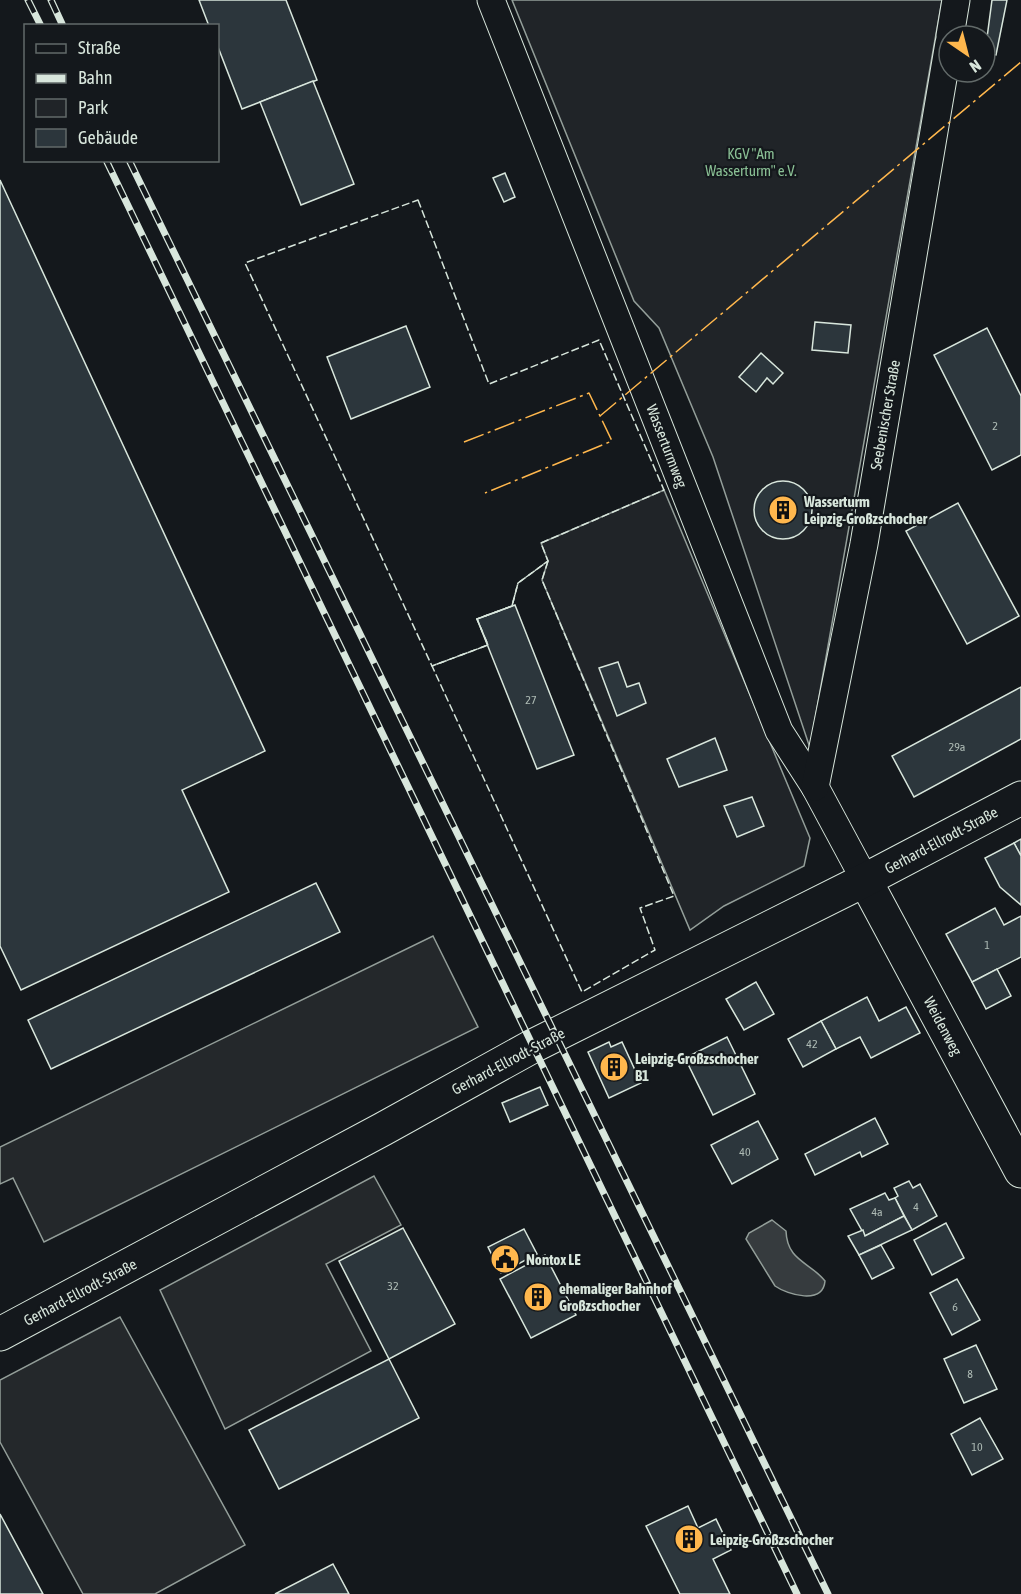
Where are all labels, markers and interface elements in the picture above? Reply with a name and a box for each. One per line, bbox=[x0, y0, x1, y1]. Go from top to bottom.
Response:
legend bbox=[24, 24, 219, 162]
north arrow bbox=[937, 24, 997, 84]
text: Straße bbox=[78, 37, 121, 58]
text: N bbox=[967, 56, 985, 76]
text: Bahn bbox=[78, 67, 112, 88]
text: Park bbox=[78, 97, 108, 118]
text: Gebäude bbox=[78, 127, 138, 148]
park label: KGV "Am Wasserturm" e.V. bbox=[705, 145, 797, 179]
street label: Seebenischer Straße bbox=[867, 358, 903, 471]
street label: Wasserturmweg bbox=[643, 402, 691, 491]
house number: 2 bbox=[992, 419, 998, 433]
place label: Wasserturm Leipzig-Großzschocher bbox=[803, 493, 928, 527]
building icon: Wasserturm Leipzig-Großzschocher bbox=[767, 494, 799, 526]
house number: 27 bbox=[525, 693, 537, 707]
house number: 29a bbox=[949, 740, 965, 754]
street label: Gerhard-Ellrodt-Straße bbox=[882, 803, 1000, 877]
house number: 1 bbox=[984, 938, 990, 952]
street label: Weidenweg bbox=[920, 994, 966, 1059]
street label: Gerhard-Ellrodt-Straße bbox=[449, 1024, 567, 1098]
house number: 42 bbox=[806, 1037, 818, 1051]
place label: Leipzig-Großzschocher B1 bbox=[635, 1050, 759, 1084]
building icon: Leipzig-Großzschocher B1 bbox=[598, 1051, 630, 1083]
house number: 40 bbox=[739, 1145, 751, 1159]
house number: 4 bbox=[913, 1200, 919, 1214]
house number: 4a bbox=[871, 1205, 883, 1219]
public building icon: Nontox LE bbox=[489, 1243, 521, 1275]
place label: Nontox LE bbox=[526, 1251, 581, 1268]
street label: Gerhard-Ellrodt-Straße bbox=[21, 1255, 139, 1329]
house number: 32 bbox=[387, 1279, 399, 1293]
place label: ehemaliger Bahnhof Großzschocher bbox=[559, 1280, 672, 1314]
building icon: ehemaliger Bahnhof Großzschocher bbox=[522, 1281, 554, 1313]
house number: 6 bbox=[952, 1300, 958, 1314]
house number: 8 bbox=[967, 1367, 973, 1381]
house number: 10 bbox=[971, 1440, 983, 1454]
building icon: Leipzig-Großzschocher bbox=[673, 1523, 705, 1555]
place label: Leipzig-Großzschocher bbox=[710, 1531, 834, 1548]

